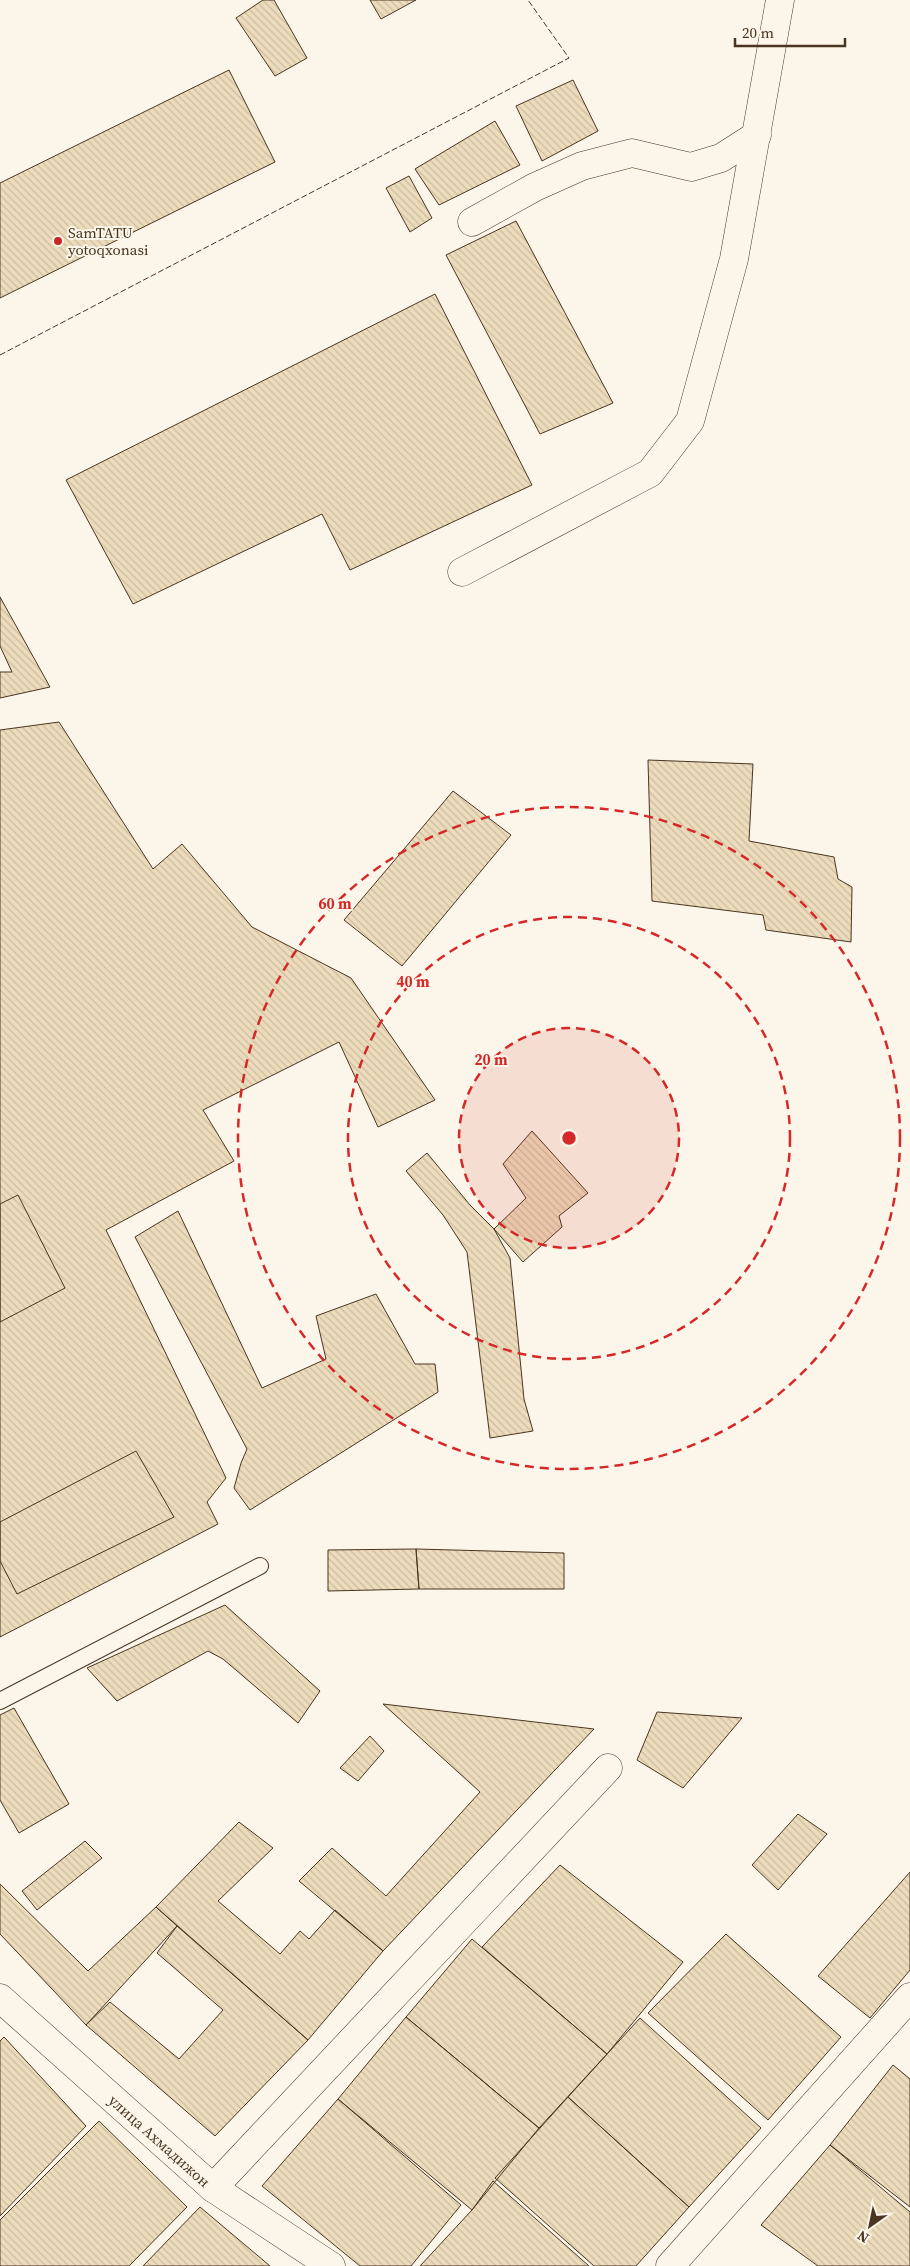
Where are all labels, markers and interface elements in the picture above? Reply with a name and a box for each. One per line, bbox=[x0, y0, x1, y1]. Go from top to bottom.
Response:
scale bar bbox=[735, 15, 845, 47]
text: 20 m bbox=[742, 22, 774, 43]
place label: SamTATU yotoqxonasi bbox=[68, 222, 148, 260]
marker: SamTATU yotoqxonasi bbox=[52, 235, 64, 247]
text: 60 m bbox=[318, 893, 352, 914]
text: 40 m bbox=[396, 971, 430, 992]
text: 20 m bbox=[474, 1049, 508, 1070]
centre of rings bbox=[560, 1129, 578, 1147]
street label: улица Ахмадижон bbox=[104, 2090, 215, 2191]
north arrow bbox=[845, 2201, 895, 2251]
text: N bbox=[853, 2226, 873, 2248]

